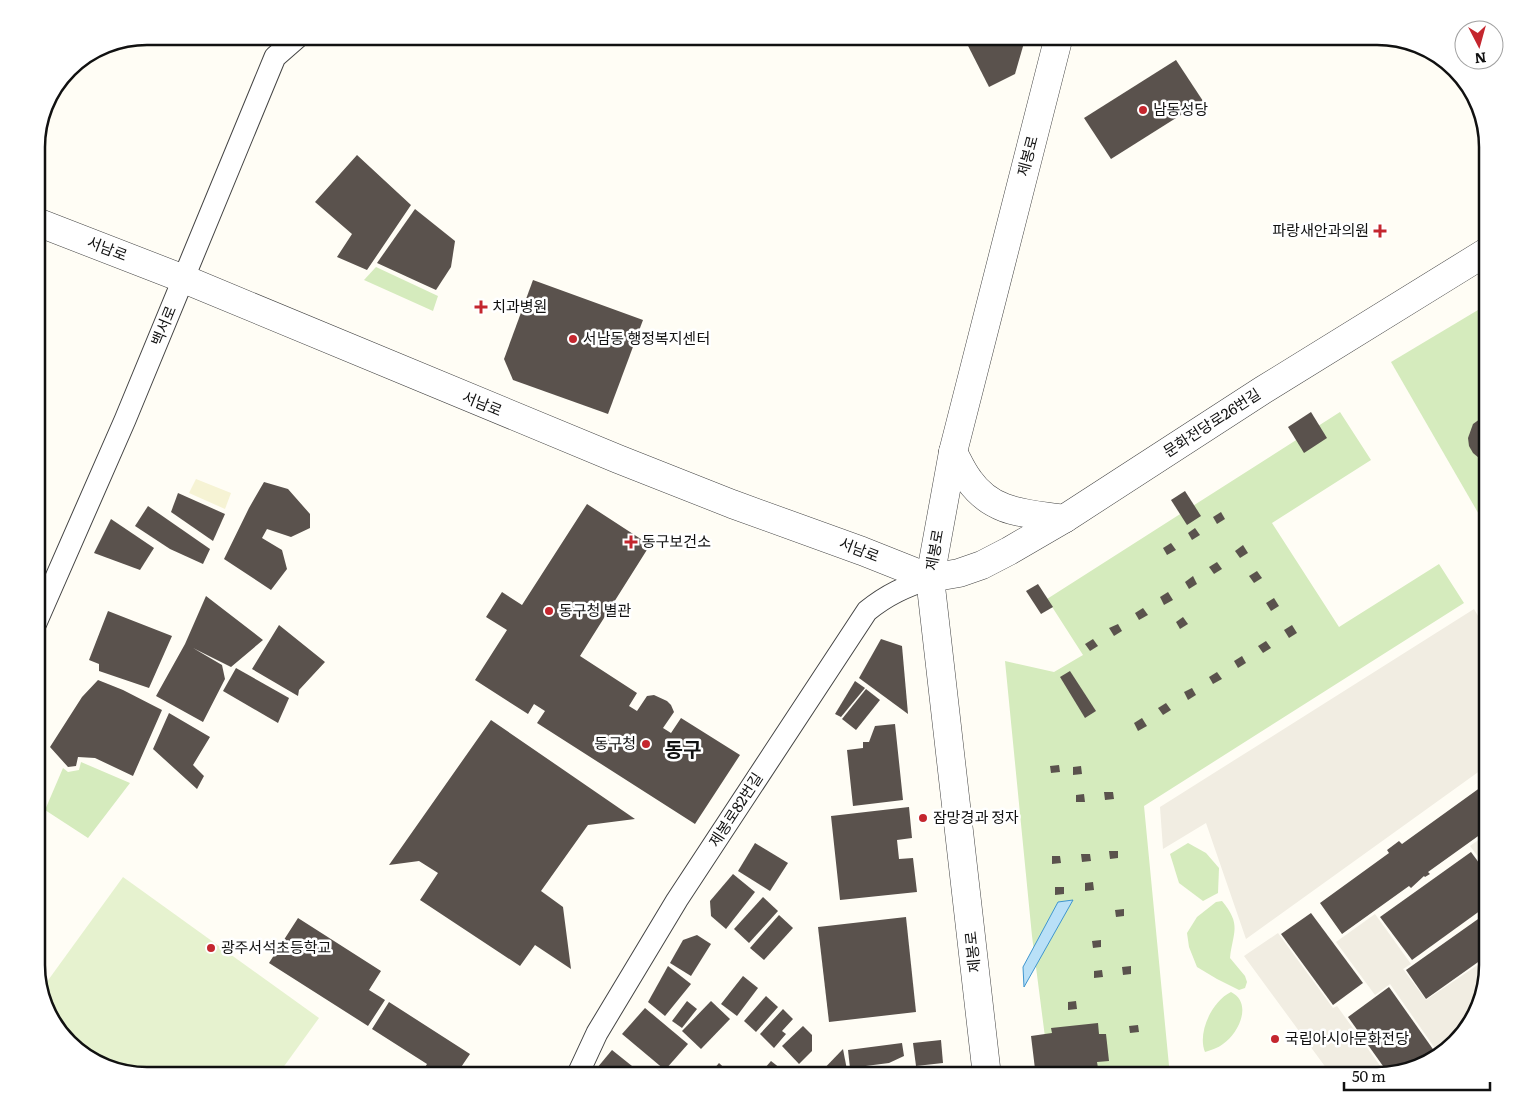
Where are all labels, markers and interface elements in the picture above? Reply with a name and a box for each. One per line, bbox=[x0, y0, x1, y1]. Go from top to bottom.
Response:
north arrow bbox=[1454, 20, 1504, 70]
text: N bbox=[1473, 48, 1487, 70]
place label: 남동성당 bbox=[1153, 97, 1208, 120]
marker: 남동성당 bbox=[1137, 104, 1149, 116]
street label: 제봉로 bbox=[1010, 133, 1043, 179]
place label: 파랑새안과의원 bbox=[1272, 218, 1369, 241]
marker: 파랑새안과의원 bbox=[1373, 224, 1387, 238]
street label: 서남로 bbox=[84, 229, 131, 266]
place label: 치과병원 bbox=[492, 294, 547, 317]
marker: 치과병원 bbox=[474, 300, 488, 314]
street label: 백서로 bbox=[144, 302, 181, 349]
place label: 서남동 행정복지센터 bbox=[583, 326, 710, 349]
marker: 서남동 행정복지센터 bbox=[567, 333, 579, 345]
street label: 문화전당로26번길 bbox=[1158, 382, 1265, 462]
street label: 서남로 bbox=[459, 384, 506, 421]
street label: 제봉로 bbox=[919, 527, 948, 572]
place label: 동구보건소 bbox=[642, 529, 711, 552]
street label: 서남로 bbox=[836, 530, 883, 567]
marker: 동구보건소 bbox=[624, 535, 638, 549]
place label: 동구청 별관 bbox=[559, 598, 631, 621]
marker: 동구청 별관 bbox=[543, 605, 555, 617]
place label: 동구청 bbox=[595, 731, 636, 754]
district label: 동구 bbox=[665, 733, 701, 763]
marker: 동구청 bbox=[640, 738, 652, 750]
street label: 제봉로82번길 bbox=[702, 767, 767, 851]
place label: 잠망경과 정자 bbox=[933, 805, 1019, 828]
marker: 잠망경과 정자 bbox=[917, 812, 929, 824]
street label: 제봉로 bbox=[958, 930, 985, 974]
place label: 광주서석초등학교 bbox=[221, 935, 331, 958]
marker: 광주서석초등학교 bbox=[205, 942, 217, 954]
place label: 국립아시아문화전당 bbox=[1285, 1026, 1409, 1049]
marker: 국립아시아문화전당 bbox=[1269, 1033, 1281, 1045]
scale bar bbox=[1344, 1060, 1490, 1092]
text: 50 m bbox=[1352, 1064, 1386, 1087]

